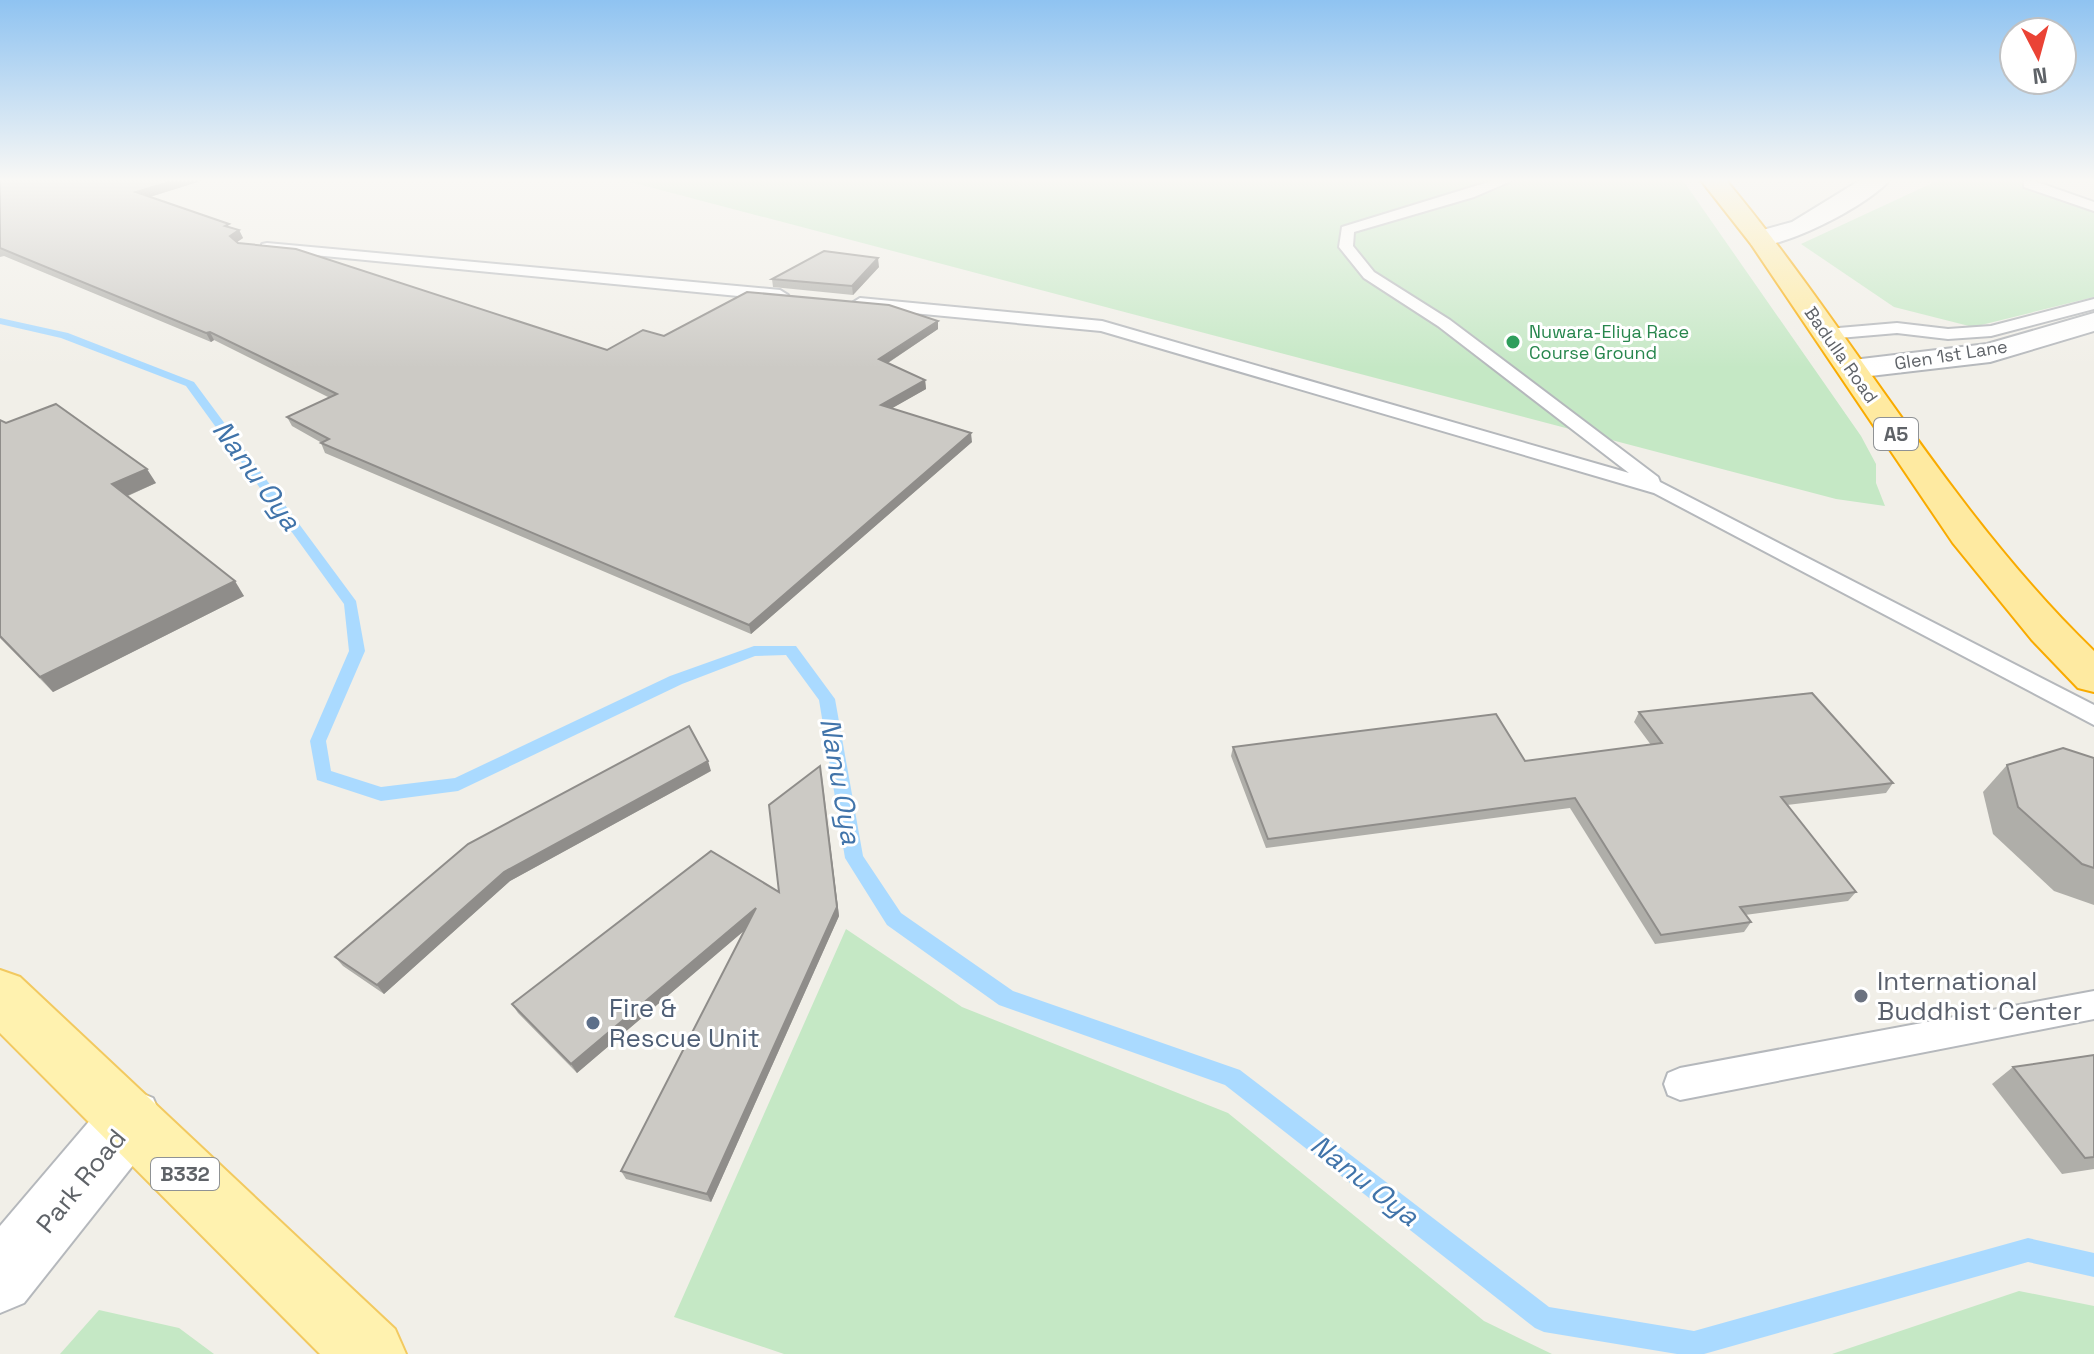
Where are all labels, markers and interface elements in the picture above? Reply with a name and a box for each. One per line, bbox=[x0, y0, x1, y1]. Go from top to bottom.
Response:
north arrow bbox=[1998, 16, 2078, 96]
text: N bbox=[2031, 61, 2049, 91]
street label: Badulla Road bbox=[1800, 302, 1883, 407]
place label: Nuwara-Eliya Race Course Ground bbox=[1529, 320, 1689, 364]
marker: Nuwara-Eliya Race Course Ground bbox=[1504, 333, 1522, 351]
street label: Glen 1st Lane bbox=[1893, 334, 2009, 375]
water label: Nanu Oya bbox=[205, 413, 310, 538]
road number: A5 bbox=[1874, 418, 1918, 450]
water label: Nanu Oya bbox=[812, 715, 870, 848]
place label: International Buddhist Center bbox=[1877, 964, 2082, 1028]
marker: International Buddhist Center bbox=[1852, 987, 1870, 1005]
place label: Fire & Rescue Unit bbox=[609, 991, 760, 1055]
marker: Fire & Rescue Unit bbox=[584, 1014, 602, 1032]
street label: Park Road bbox=[29, 1122, 133, 1240]
water label: Nanu Oya bbox=[1304, 1126, 1427, 1234]
road number: B332 bbox=[151, 1158, 219, 1190]

